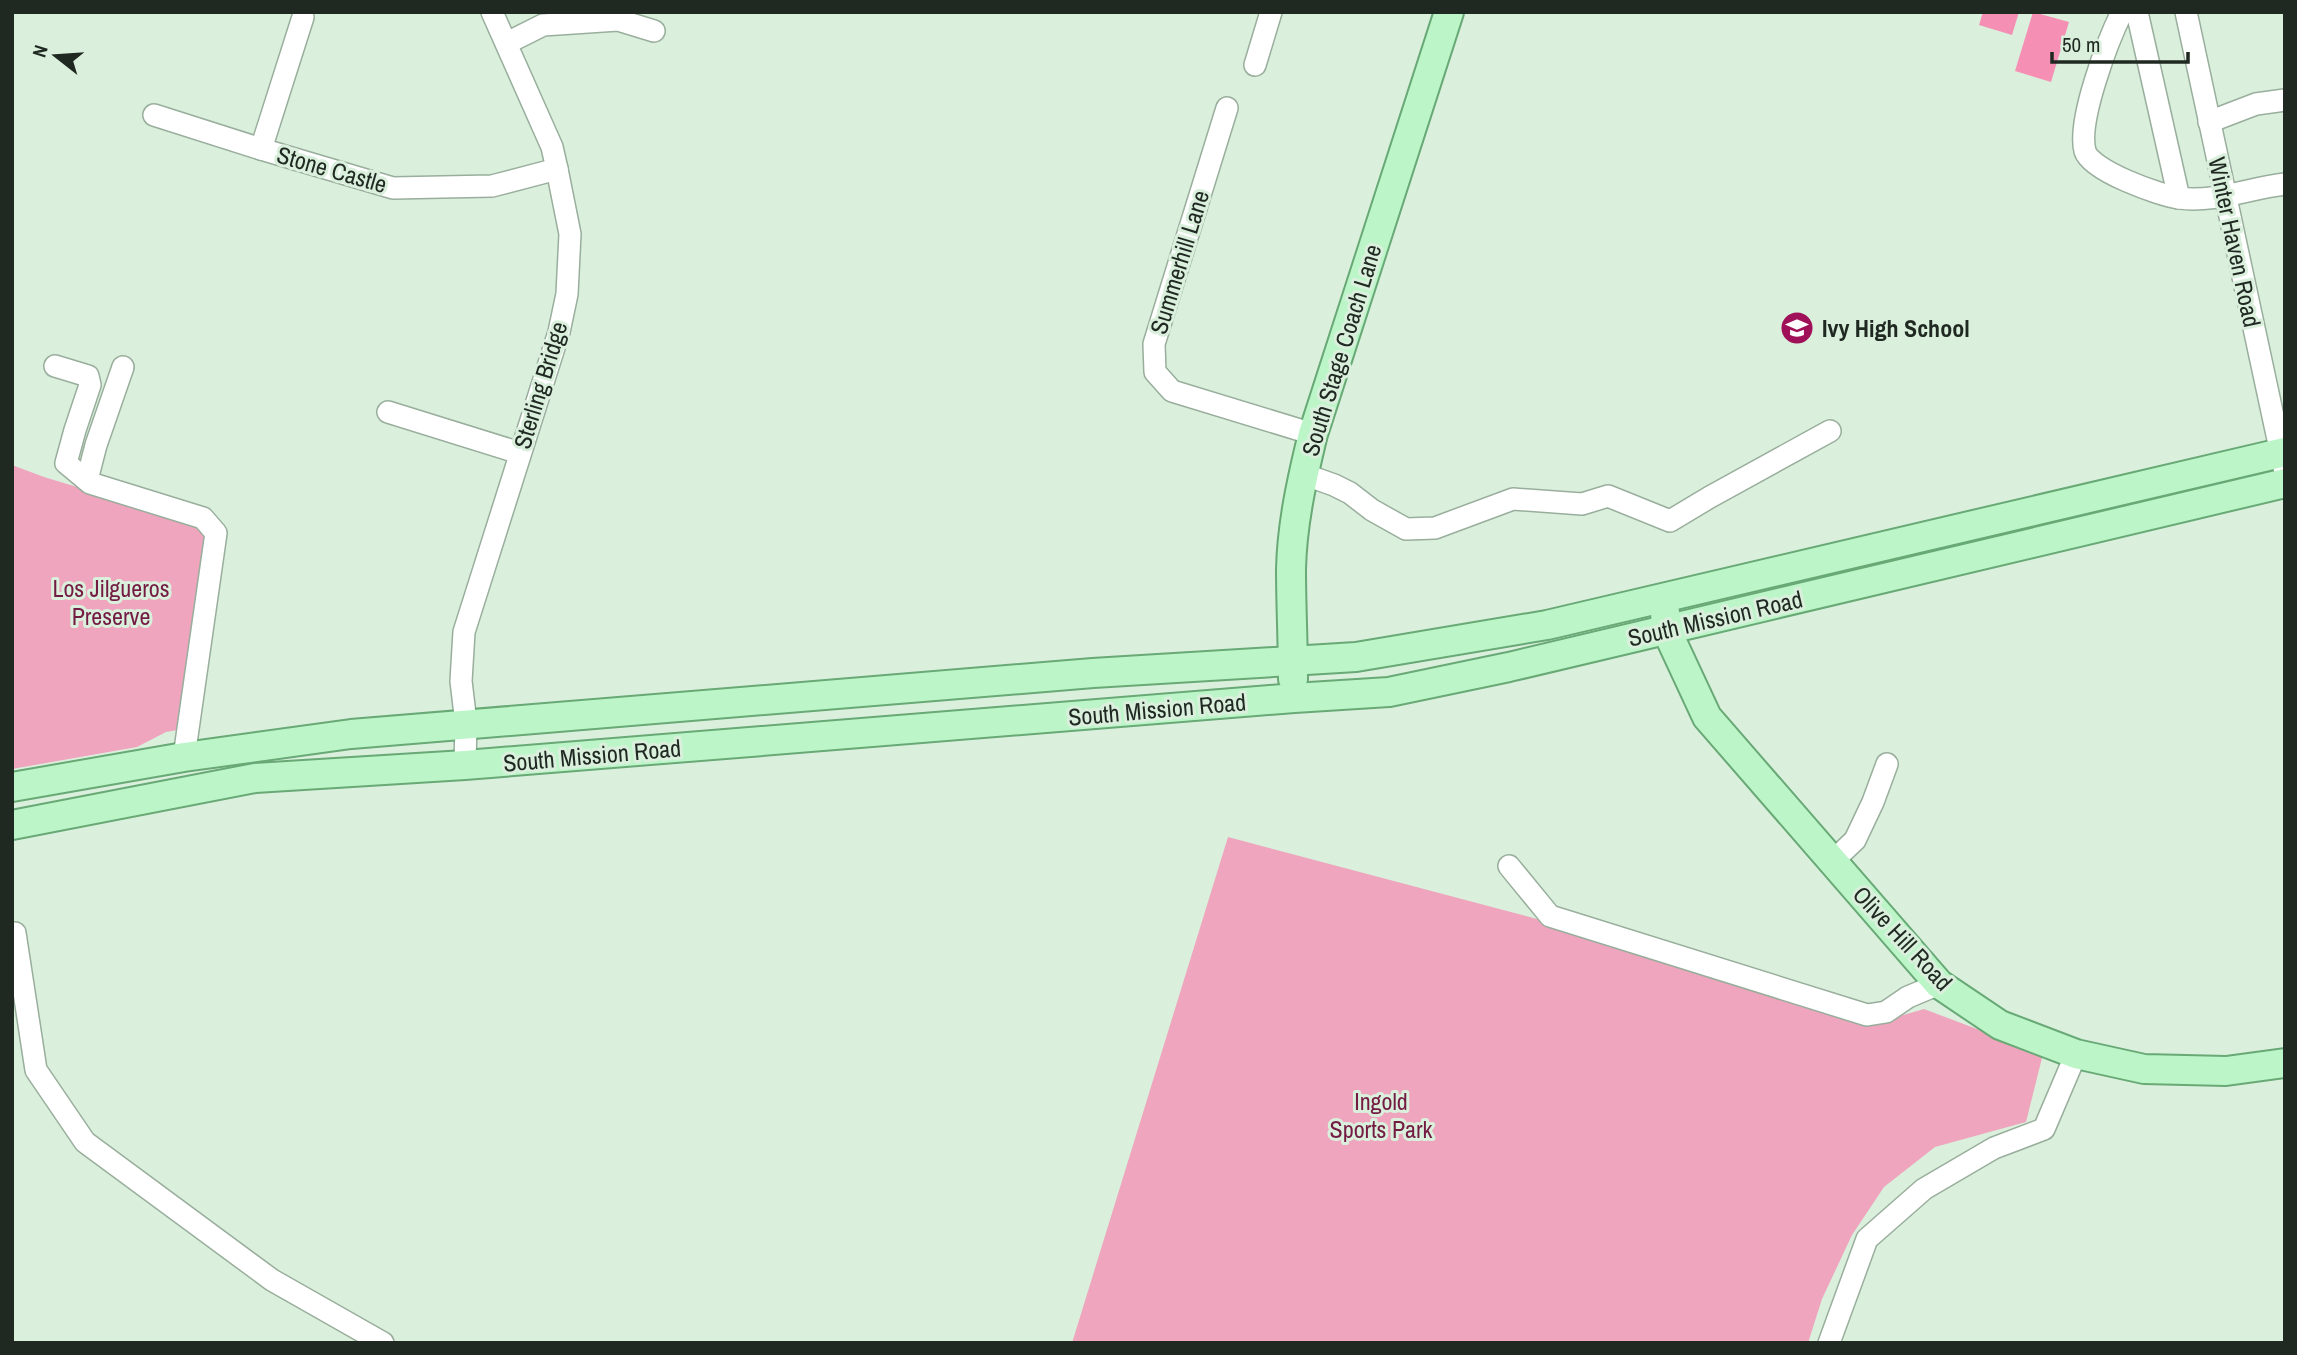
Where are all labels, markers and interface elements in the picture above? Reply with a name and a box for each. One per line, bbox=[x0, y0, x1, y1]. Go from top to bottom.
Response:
north arrow bbox=[21, 21, 91, 91]
scale bar bbox=[2052, 21, 2188, 65]
text: 50 m bbox=[2062, 30, 2100, 59]
text: N bbox=[26, 42, 54, 60]
street label: Stone Castle bbox=[273, 138, 391, 200]
street label: Winter Haven Road bbox=[2201, 154, 2269, 330]
street label: Summerhill Lane bbox=[1142, 186, 1216, 338]
street label: South Stage Coach Lane bbox=[1294, 240, 1388, 460]
school or university icon: Ivy High School bbox=[1778, 309, 1816, 347]
place label: Ivy High School bbox=[1822, 312, 1970, 344]
street label: Sterling Bridge bbox=[506, 318, 574, 452]
park label: Los Jilgueros Preserve bbox=[52, 572, 170, 632]
street label: South Mission Road bbox=[1625, 582, 1805, 654]
street label: South Mission Road bbox=[1067, 685, 1247, 733]
street label: South Mission Road bbox=[502, 731, 682, 779]
street label: Olive Hill Road bbox=[1846, 879, 1960, 997]
park label: Ingold Sports Park bbox=[1330, 1085, 1433, 1145]

